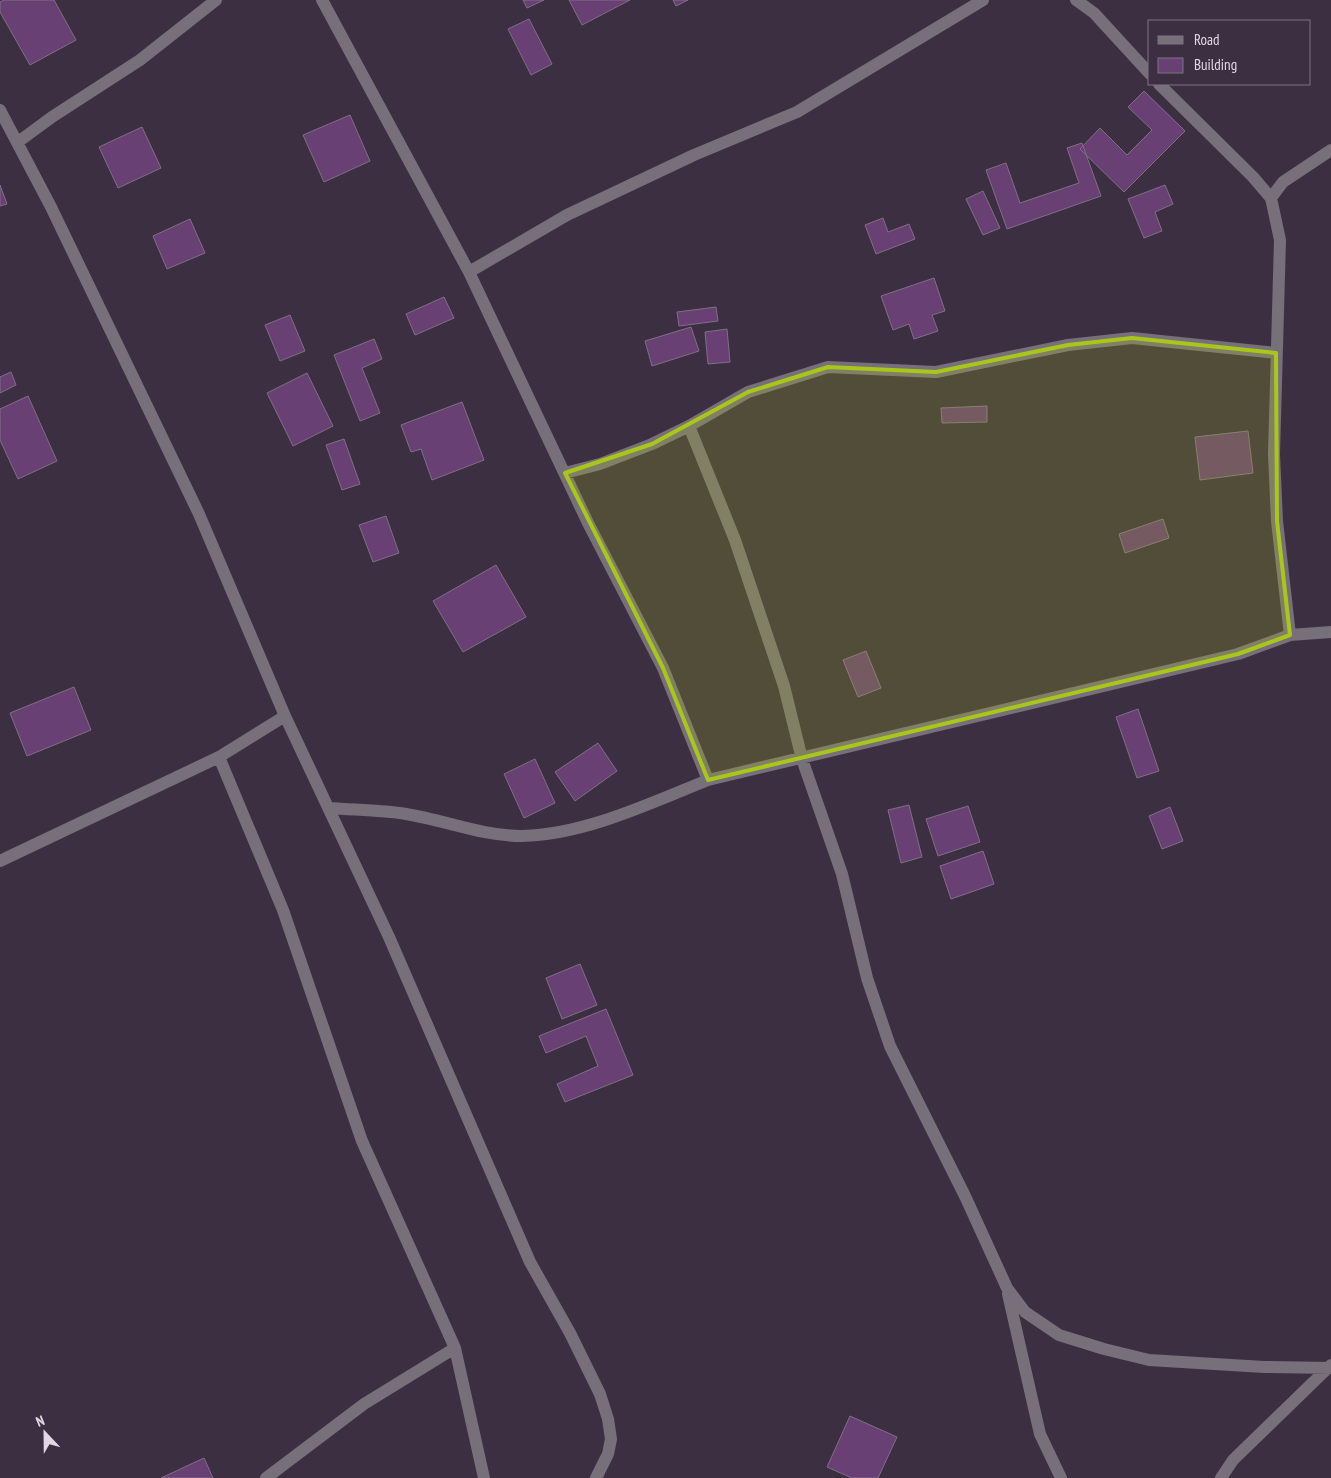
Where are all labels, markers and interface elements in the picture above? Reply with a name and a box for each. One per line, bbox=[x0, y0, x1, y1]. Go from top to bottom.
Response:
legend bbox=[1148, 20, 1311, 85]
text: Road bbox=[1194, 30, 1220, 49]
text: Building bbox=[1194, 55, 1237, 74]
north arrow bbox=[20, 1408, 70, 1458]
text: N bbox=[33, 1411, 47, 1431]

